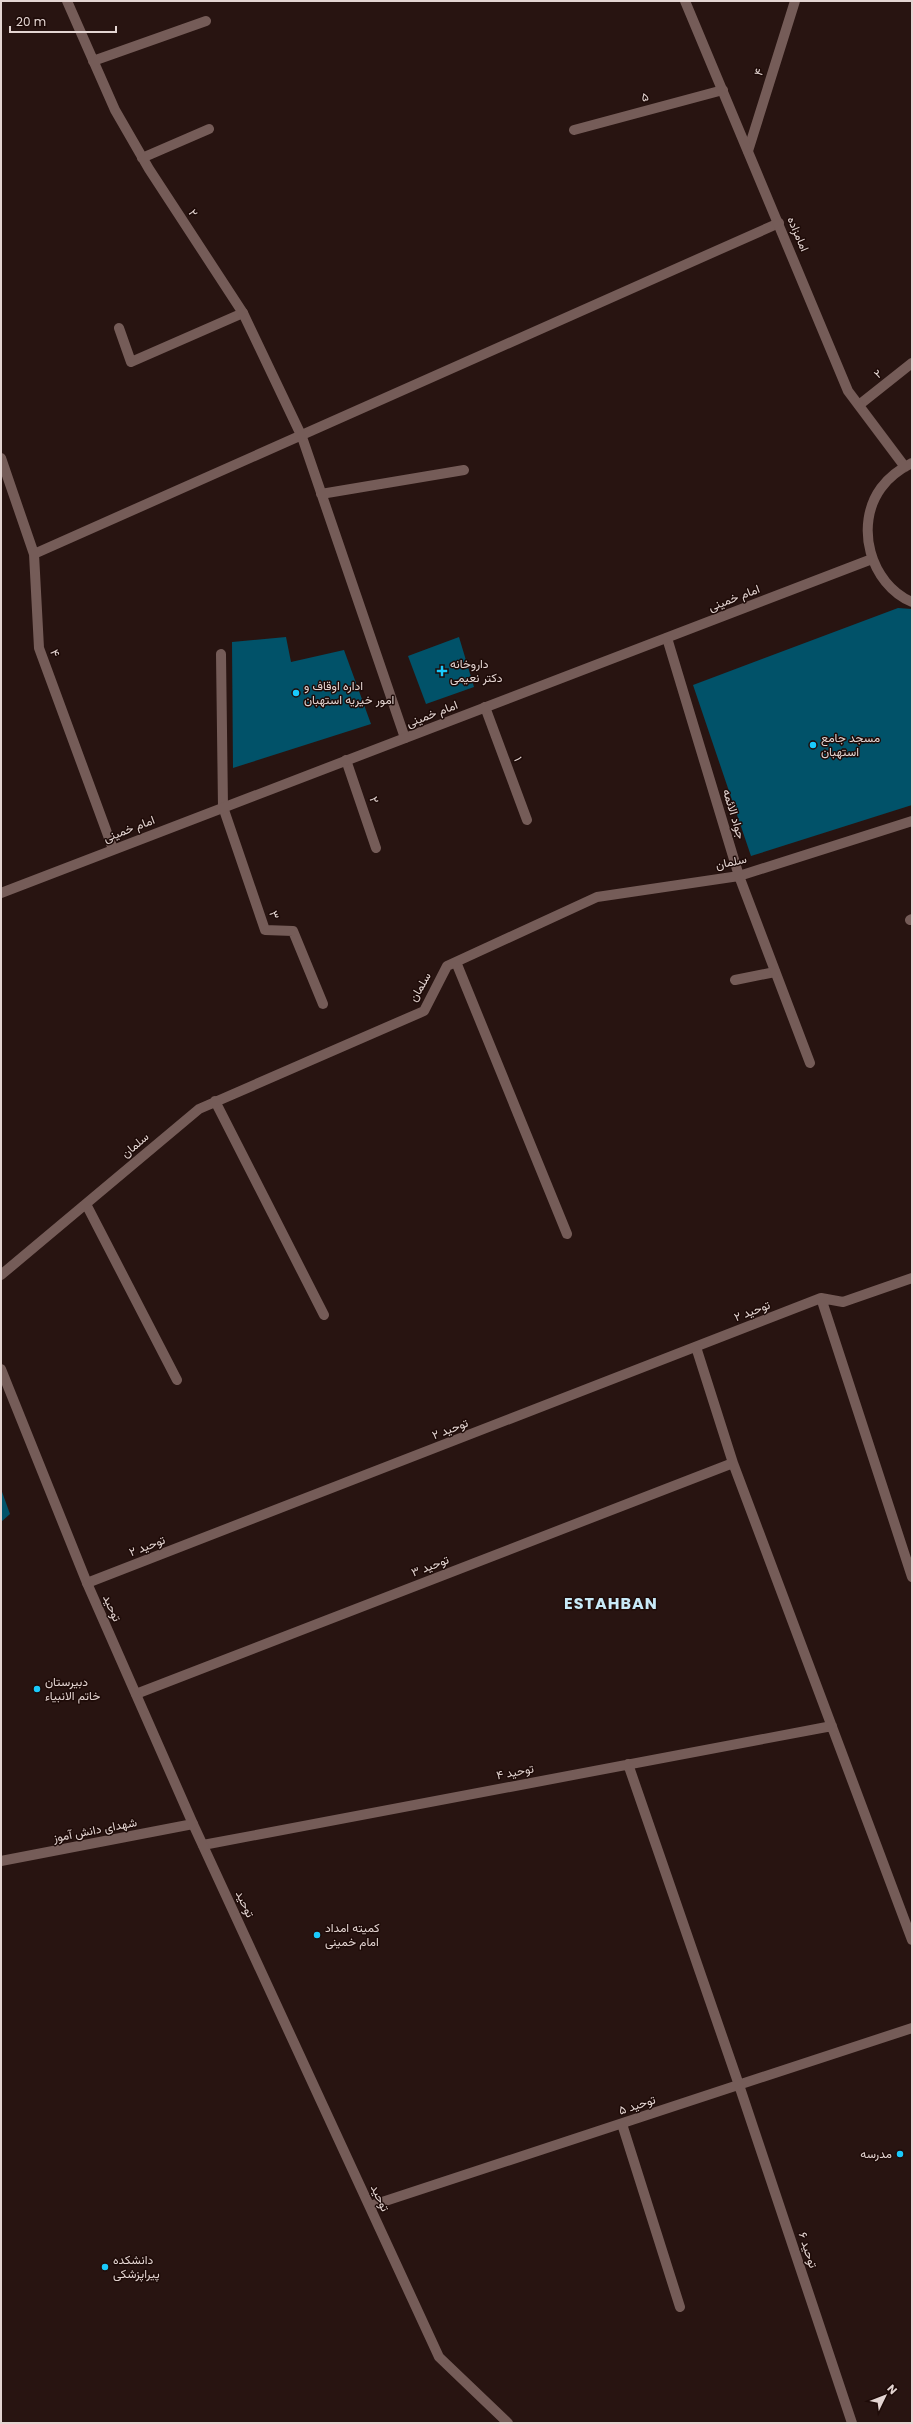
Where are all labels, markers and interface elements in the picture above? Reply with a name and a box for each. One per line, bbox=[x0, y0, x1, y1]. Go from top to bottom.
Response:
scale bar bbox=[10, 8, 116, 34]
text: 20 m bbox=[16, 13, 46, 30]
street label: ۴ bbox=[749, 66, 768, 78]
street label: ۵ bbox=[639, 87, 650, 106]
street label: ۲ bbox=[185, 205, 202, 220]
street label: امامزاده bbox=[783, 214, 813, 254]
street label: ۲ bbox=[870, 365, 885, 382]
street label: امام خمینی bbox=[706, 580, 762, 615]
street label: ۴ bbox=[46, 647, 65, 659]
place label: داروخانه دکتر نعیمی bbox=[450, 655, 503, 686]
marker: داروخانه دکتر نعیمی bbox=[437, 666, 447, 676]
place label: اداره اوقاف و امور خیریه استهبان bbox=[304, 677, 394, 708]
marker: اداره اوقاف و امور خیریه استهبان bbox=[291, 688, 301, 698]
street label: امام خمینی bbox=[404, 696, 460, 731]
place label: مسجد جامع استهبان bbox=[821, 729, 880, 760]
marker: مسجد جامع استهبان bbox=[808, 740, 818, 750]
street label: ۱ bbox=[510, 754, 527, 763]
street label: جواد الائمه bbox=[719, 787, 750, 841]
street label: ۲ bbox=[365, 794, 384, 806]
street label: امام خمینی bbox=[101, 811, 157, 846]
street label: سلمان bbox=[714, 850, 748, 873]
street label: ۳ bbox=[265, 908, 284, 921]
street label: سلمان bbox=[404, 969, 435, 1005]
street label: سلمان bbox=[117, 1128, 152, 1161]
street label: توحید ۲ bbox=[731, 1296, 773, 1325]
street label: توحید ۲ bbox=[429, 1414, 471, 1443]
street label: توحید ۲ bbox=[126, 1531, 168, 1560]
street label: توحید ۳ bbox=[409, 1551, 451, 1580]
street label: توحید bbox=[99, 1592, 126, 1624]
district label: ESTAHBAN bbox=[564, 1592, 658, 1615]
place label: دبیرستان خاتم الانبیاء bbox=[45, 1673, 100, 1704]
marker: دبیرستان خاتم الانبیاء bbox=[32, 1684, 42, 1694]
street label: توحید ۴ bbox=[495, 1759, 535, 1783]
street label: شهدای دانش آموز bbox=[51, 1813, 138, 1846]
street label: توحید bbox=[232, 1888, 259, 1920]
place label: کمیته امداد امام خمینی bbox=[325, 1919, 380, 1950]
marker: کمیته امداد امام خمینی bbox=[312, 1930, 322, 1940]
street label: توحید ۵ bbox=[616, 2090, 658, 2118]
place label: مدرسه bbox=[860, 2145, 892, 2162]
marker: مدرسه bbox=[895, 2149, 905, 2159]
street label: توحید bbox=[367, 2182, 394, 2214]
street label: توحید ۶ bbox=[795, 2230, 822, 2270]
place label: دانشکده پیراپزشکی bbox=[113, 2251, 160, 2282]
marker: دانشکده پیراپزشکی bbox=[100, 2262, 110, 2272]
north arrow bbox=[865, 2376, 905, 2416]
text: N bbox=[884, 2381, 901, 2398]

